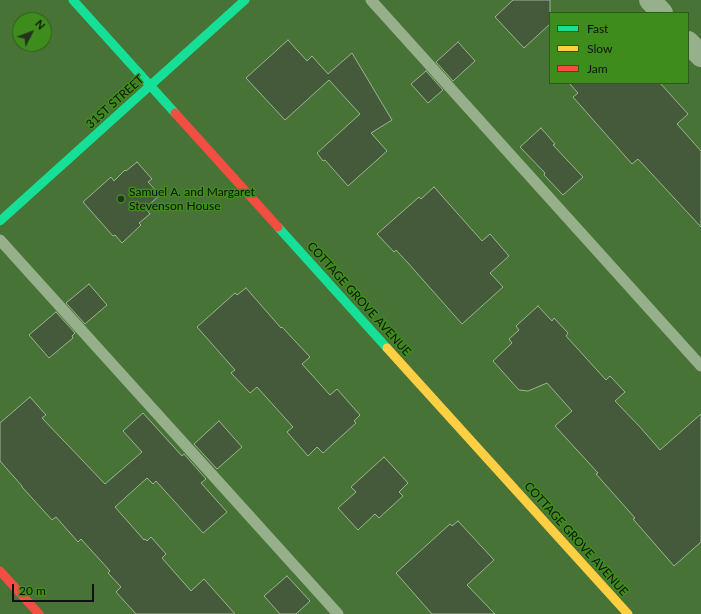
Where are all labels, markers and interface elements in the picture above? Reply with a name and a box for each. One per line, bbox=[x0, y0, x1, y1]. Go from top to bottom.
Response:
north arrow bbox=[12, 12, 52, 52]
legend bbox=[549, 12, 689, 84]
text: N bbox=[33, 17, 48, 32]
text: Fast bbox=[587, 21, 608, 36]
text: Slow bbox=[587, 41, 612, 56]
text: Jam bbox=[587, 61, 608, 76]
street label: 31ST STREET bbox=[83, 72, 147, 132]
place label: Samuel A. and Margaret Stevenson House bbox=[129, 185, 255, 213]
marker: Samuel A. and Margaret Stevenson House bbox=[116, 194, 126, 204]
street label: COTTAGE GROVE AVENUE bbox=[304, 239, 414, 359]
street label: COTTAGE GROVE AVENUE bbox=[521, 479, 631, 599]
scale bar bbox=[14, 576, 96, 602]
text: 20 m bbox=[19, 583, 46, 598]

